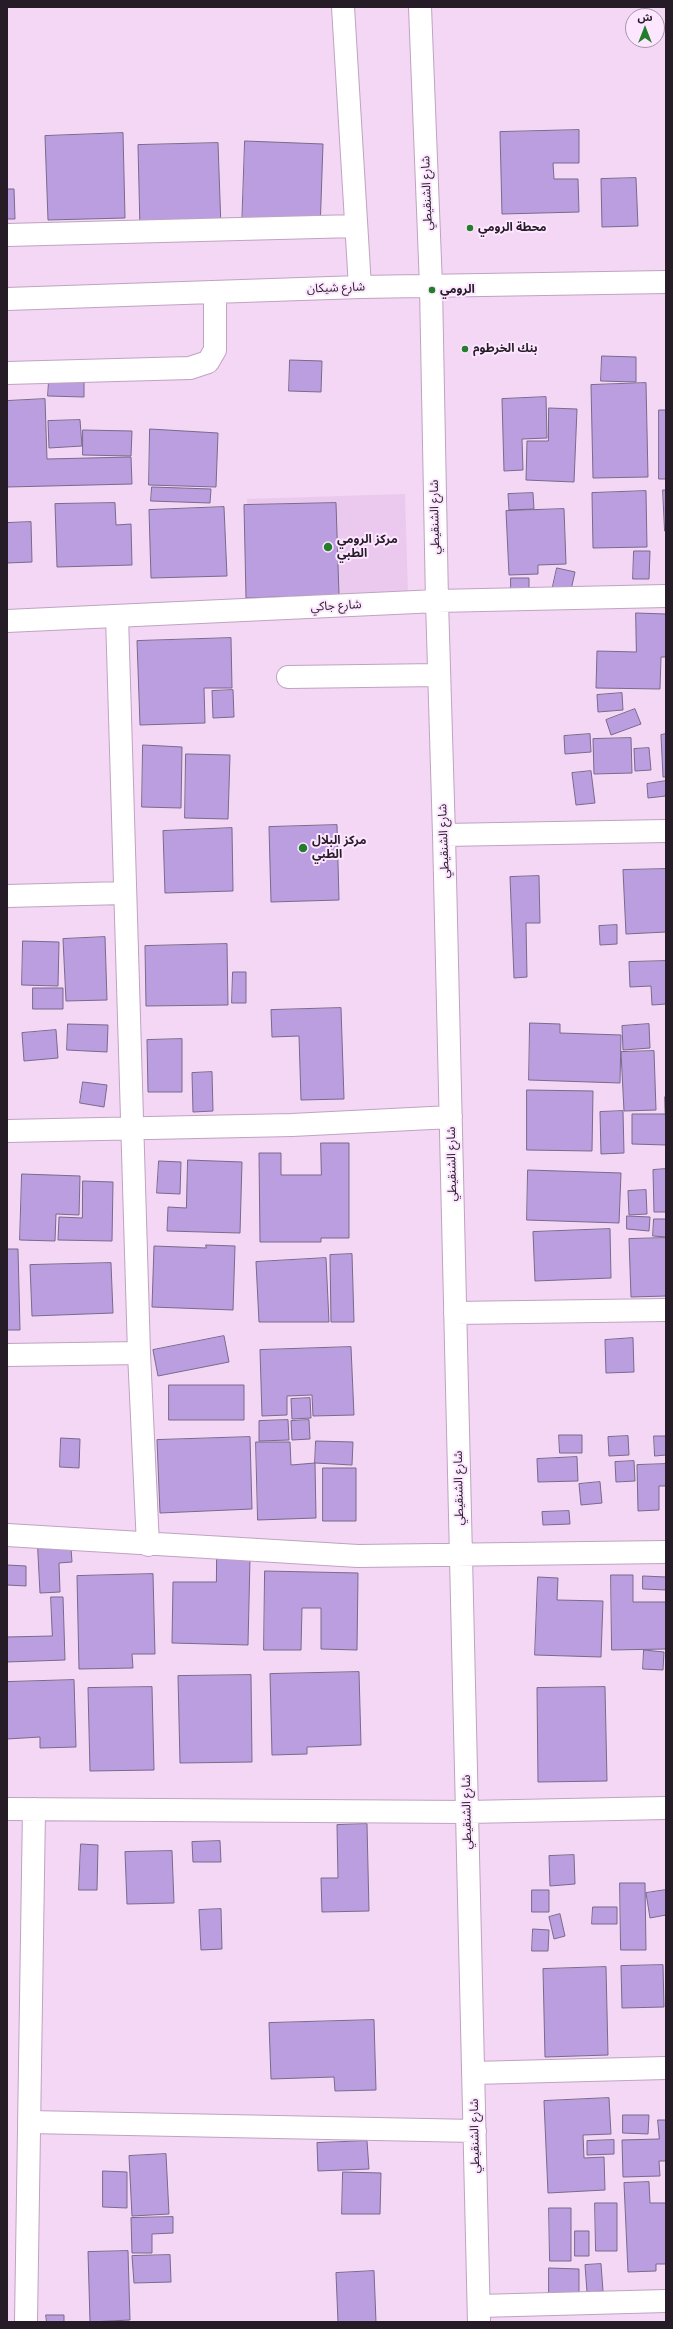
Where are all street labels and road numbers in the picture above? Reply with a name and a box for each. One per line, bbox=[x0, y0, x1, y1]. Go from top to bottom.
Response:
street label: شارع الشنقيطي bbox=[419, 155, 435, 231]
street label: شارع شيكان bbox=[307, 280, 365, 296]
street label: شارع الشنقيطي bbox=[427, 480, 443, 554]
street label: شارع جاكي bbox=[310, 597, 362, 615]
street label: شارع الشنقيطي bbox=[436, 803, 452, 879]
street label: شارع الشنقيطي bbox=[444, 1127, 460, 1201]
street label: شارع الشنقيطي bbox=[451, 1451, 467, 1525]
street label: شارع الشنقيطي bbox=[459, 1775, 475, 1849]
street label: شارع الشنقيطي bbox=[467, 2099, 483, 2173]

